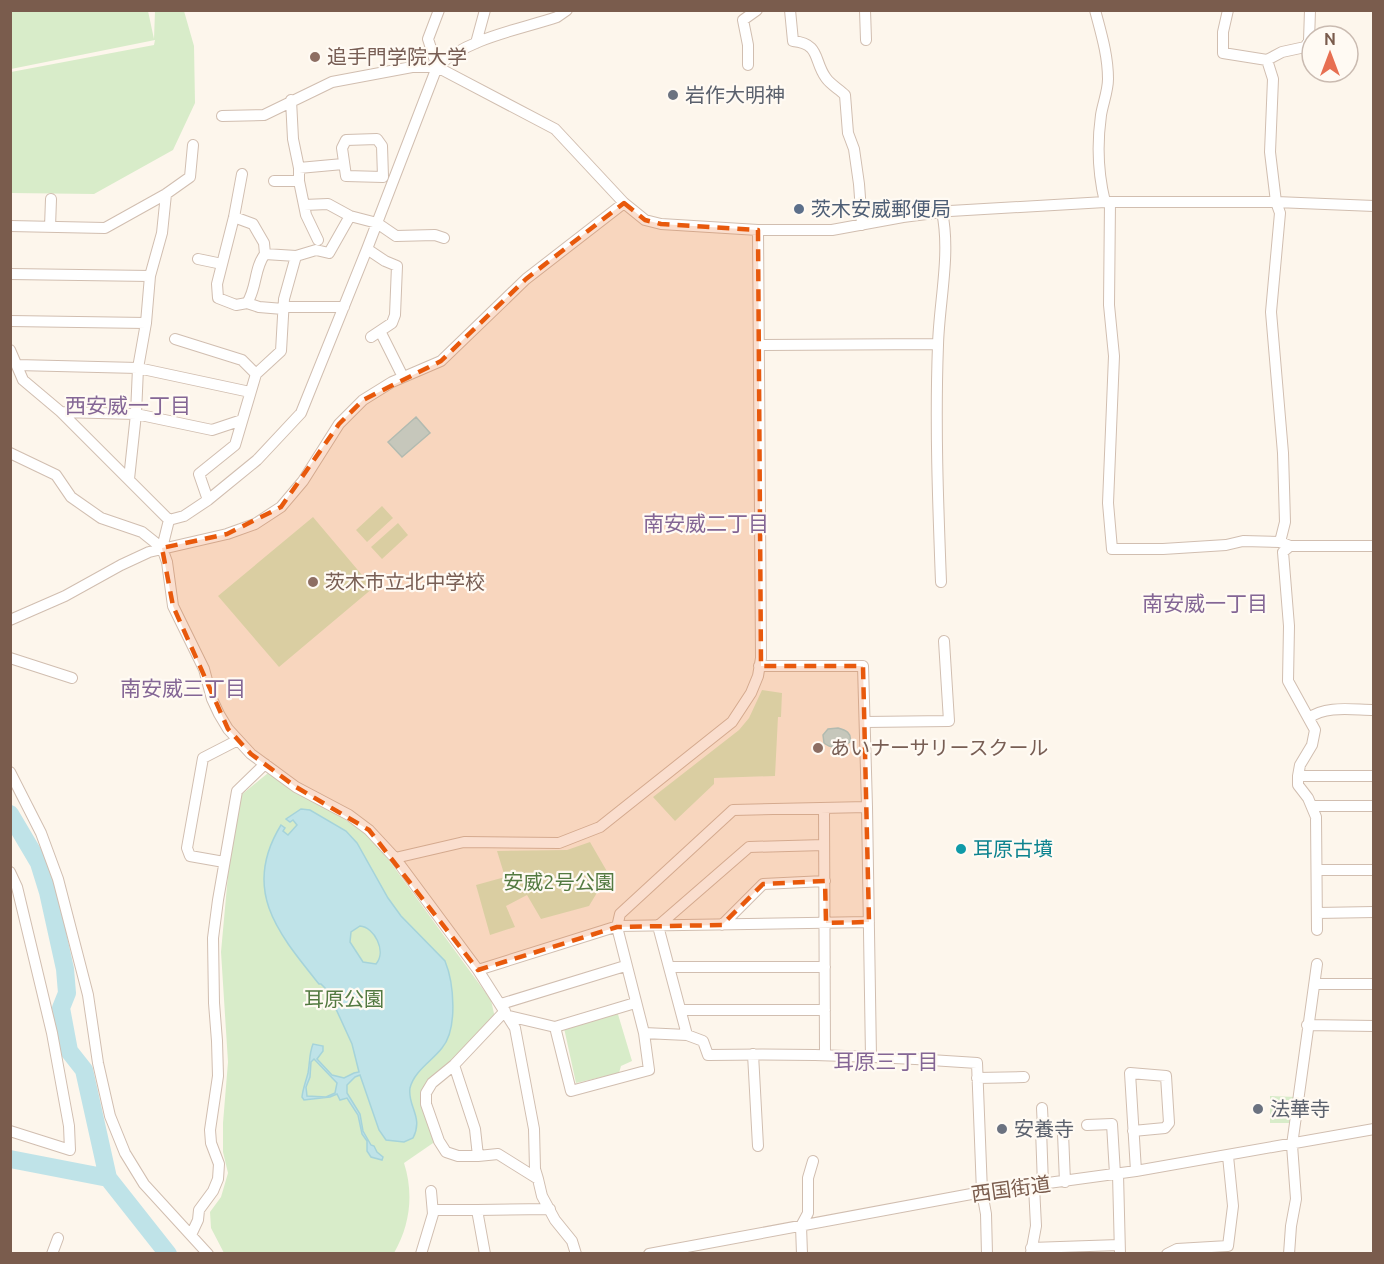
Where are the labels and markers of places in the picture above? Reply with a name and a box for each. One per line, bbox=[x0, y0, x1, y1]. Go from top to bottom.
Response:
place label: 追手門学院大学 bbox=[327, 45, 467, 68]
marker: 追手門学院大学 bbox=[308, 50, 322, 64]
place label: 岩作大明神 bbox=[685, 83, 785, 106]
marker: 岩作大明神 bbox=[666, 88, 680, 102]
place label: 茨木安威郵便局 bbox=[811, 197, 951, 220]
marker: 茨木安威郵便局 bbox=[792, 202, 806, 216]
place label: 茨木市立北中学校 bbox=[325, 570, 485, 593]
marker: 茨木市立北中学校 bbox=[306, 575, 320, 589]
place label: あいナーサリースクール bbox=[830, 736, 1049, 759]
marker: あいナーサリースクール bbox=[811, 741, 825, 755]
place label: 耳原古墳 bbox=[973, 837, 1053, 860]
marker: 耳原古墳 bbox=[954, 842, 968, 856]
place label: 法華寺 bbox=[1270, 1097, 1330, 1120]
marker: 法華寺 bbox=[1251, 1102, 1265, 1116]
place label: 安養寺 bbox=[1014, 1117, 1074, 1140]
marker: 安養寺 bbox=[995, 1122, 1009, 1136]

